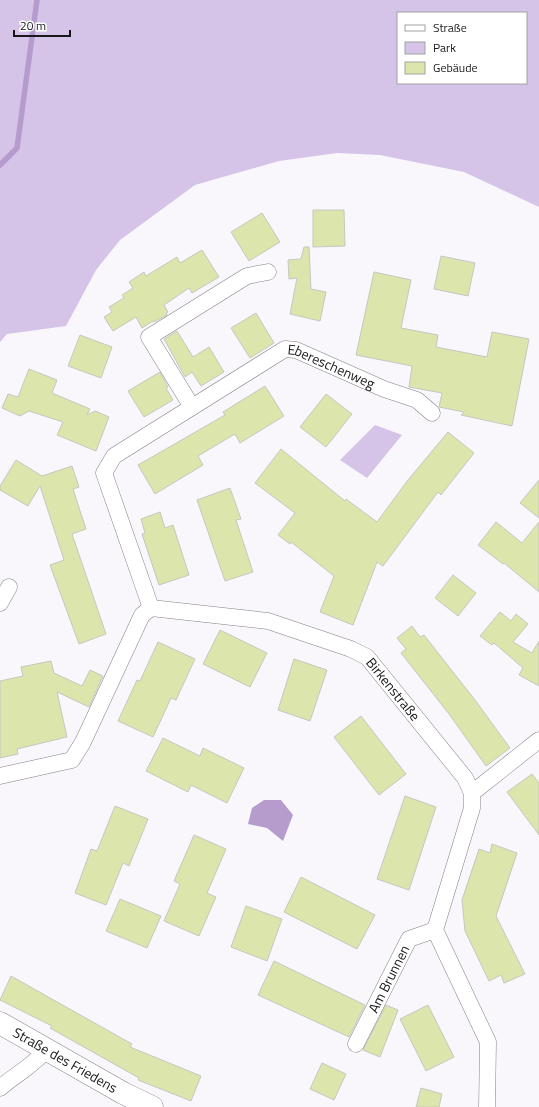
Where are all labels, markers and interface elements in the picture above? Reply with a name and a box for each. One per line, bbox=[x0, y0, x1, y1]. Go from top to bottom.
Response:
scale bar bbox=[14, 12, 70, 38]
legend bbox=[397, 12, 527, 84]
text: 20 m bbox=[20, 16, 46, 35]
text: Straße bbox=[433, 18, 467, 37]
text: Park bbox=[433, 38, 456, 57]
text: Gebäude bbox=[433, 58, 478, 77]
street label: Ebereschenweg bbox=[287, 338, 378, 394]
street label: Birkenstraße bbox=[361, 653, 426, 725]
street label: Am Brunnen bbox=[362, 941, 414, 1016]
street label: Straße des Friedens bbox=[9, 1022, 122, 1098]

